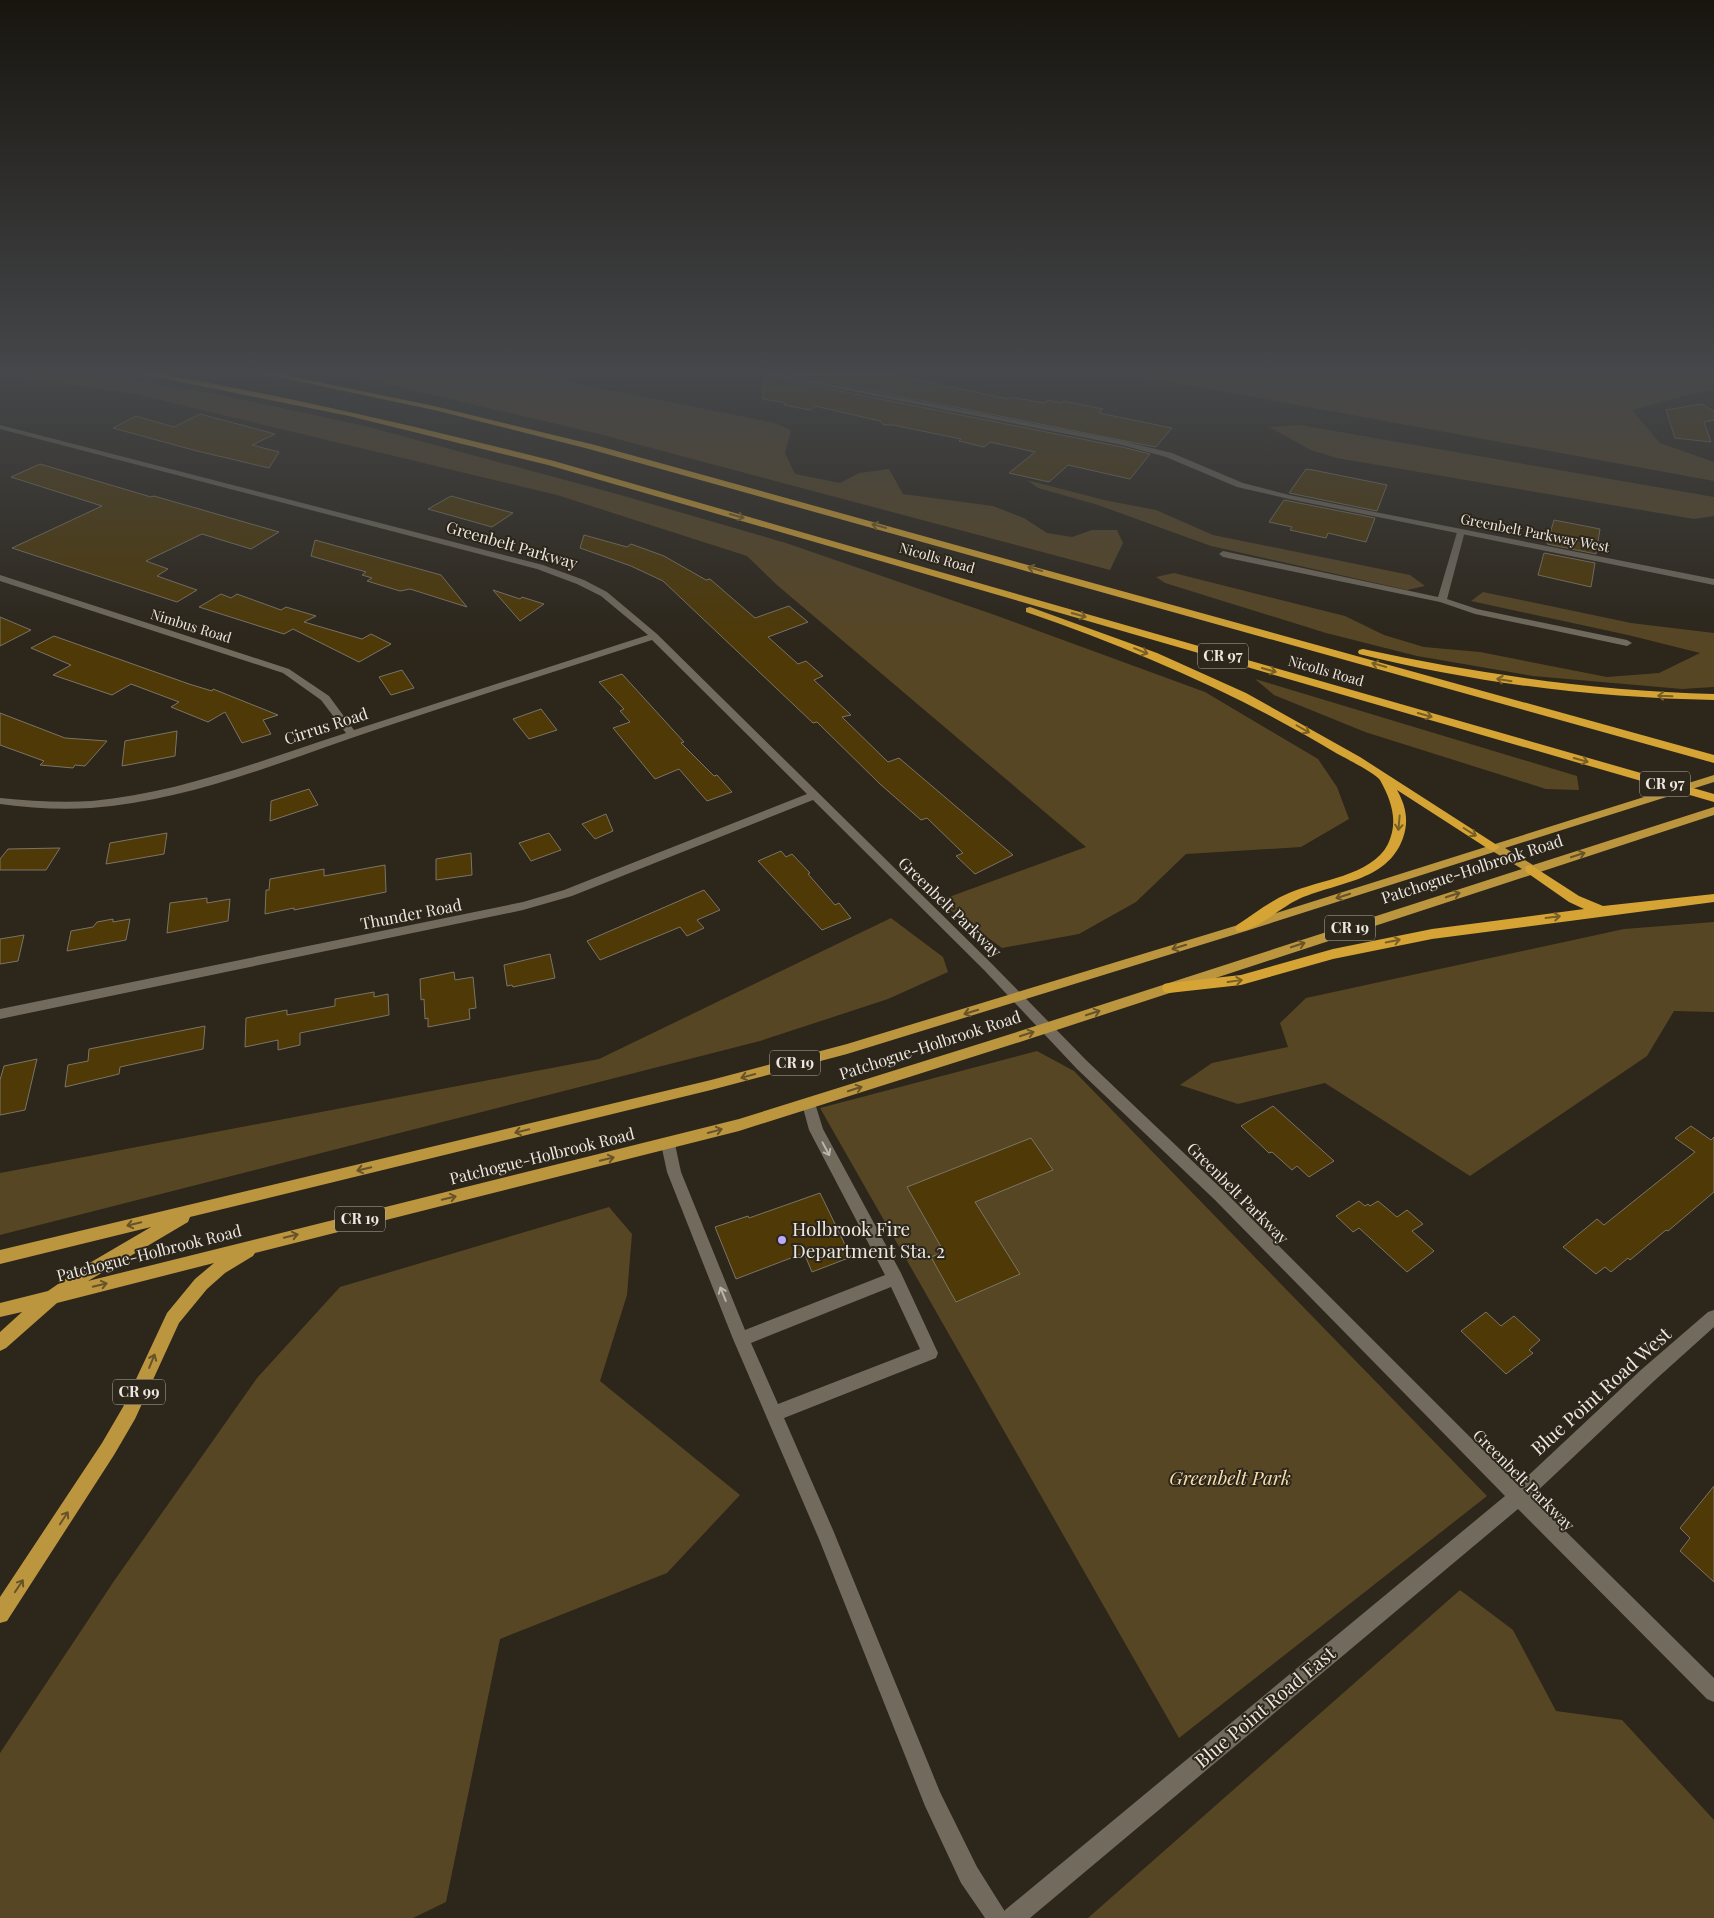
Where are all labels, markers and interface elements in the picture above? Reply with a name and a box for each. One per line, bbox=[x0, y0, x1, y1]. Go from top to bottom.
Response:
street label: Greenbelt Parkway West bbox=[1459, 509, 1612, 556]
one-way arrow bbox=[729, 512, 745, 522]
street label: Greenbelt Parkway bbox=[444, 516, 580, 573]
one-way arrow bbox=[871, 520, 887, 530]
street label: Nicolls Road bbox=[897, 538, 977, 577]
one-way arrow bbox=[1028, 564, 1044, 574]
street label: Nimbus Road bbox=[148, 604, 234, 647]
one-way arrow bbox=[1071, 611, 1087, 620]
road number: CR 97 bbox=[1198, 644, 1248, 668]
one-way arrow bbox=[1133, 646, 1148, 656]
street label: Nicolls Road bbox=[1286, 651, 1366, 690]
one-way arrow bbox=[1372, 660, 1388, 670]
one-way arrow bbox=[1261, 665, 1277, 675]
one-way arrow bbox=[1496, 674, 1512, 684]
one-way arrow bbox=[1658, 691, 1674, 700]
street label: Cirrus Road bbox=[281, 702, 370, 749]
one-way arrow bbox=[1417, 710, 1433, 720]
one-way arrow bbox=[1295, 725, 1310, 734]
one-way arrow bbox=[1573, 755, 1589, 765]
road number: CR 97 bbox=[1640, 772, 1690, 796]
one-way arrow bbox=[1395, 814, 1404, 830]
one-way arrow bbox=[1462, 827, 1476, 837]
street label: Patchogue-Holbrook Road bbox=[1378, 829, 1565, 908]
one-way arrow bbox=[1569, 849, 1585, 859]
street label: Greenbelt Parkway bbox=[894, 852, 1006, 961]
one-way arrow bbox=[1445, 890, 1460, 899]
one-way arrow bbox=[1335, 891, 1351, 901]
street label: Thunder Road bbox=[359, 893, 463, 934]
one-way arrow bbox=[1545, 912, 1561, 922]
road number: CR 19 bbox=[1325, 916, 1375, 940]
one-way arrow bbox=[1384, 936, 1400, 946]
one-way arrow bbox=[1290, 939, 1306, 949]
one-way arrow bbox=[1171, 943, 1187, 953]
one-way arrow bbox=[1227, 976, 1243, 986]
street label: Patchogue-Holbrook Road bbox=[836, 1005, 1023, 1084]
one-way arrow bbox=[1085, 1007, 1101, 1017]
one-way arrow bbox=[964, 1008, 980, 1018]
one-way arrow bbox=[1018, 1029, 1034, 1039]
road number: CR 19 bbox=[770, 1050, 820, 1076]
one-way arrow bbox=[740, 1071, 756, 1081]
one-way arrow bbox=[847, 1084, 863, 1093]
street label: Patchogue-Holbrook Road bbox=[447, 1122, 637, 1189]
one-way arrow bbox=[707, 1126, 723, 1135]
one-way arrow bbox=[515, 1127, 531, 1136]
street label: Greenbelt Parkway bbox=[1183, 1137, 1294, 1248]
one-way arrow bbox=[822, 1141, 832, 1156]
one-way arrow bbox=[598, 1154, 614, 1163]
one-way arrow bbox=[357, 1165, 373, 1174]
one-way arrow bbox=[440, 1193, 456, 1202]
road number: CR 19 bbox=[335, 1206, 385, 1232]
place label: Holbrook Fire Department Sta. 2 bbox=[792, 1215, 945, 1263]
street label: Patchogue-Holbrook Road bbox=[54, 1219, 244, 1286]
one-way arrow bbox=[127, 1220, 143, 1229]
one-way arrow bbox=[283, 1231, 299, 1240]
marker: Holbrook Fire Department Sta. 2 bbox=[776, 1234, 788, 1246]
one-way arrow bbox=[91, 1280, 107, 1289]
one-way arrow bbox=[718, 1286, 727, 1302]
street label: Blue Point Road West bbox=[1525, 1320, 1676, 1460]
one-way arrow bbox=[148, 1354, 157, 1369]
road number: CR 99 bbox=[113, 1380, 165, 1404]
street label: Greenbelt Parkway bbox=[1469, 1424, 1580, 1535]
park label: Greenbelt Park bbox=[1169, 1464, 1291, 1490]
one-way arrow bbox=[59, 1511, 69, 1525]
one-way arrow bbox=[13, 1579, 24, 1593]
street label: Blue Point Road East bbox=[1189, 1640, 1340, 1773]

